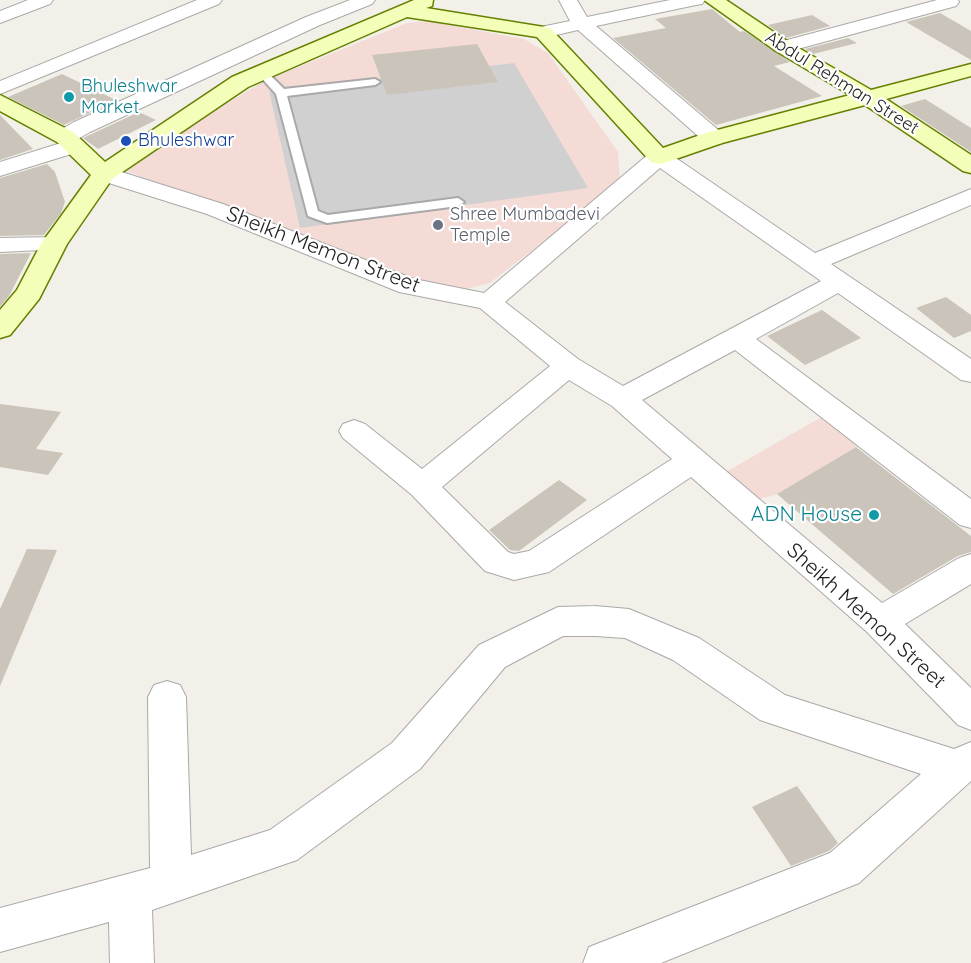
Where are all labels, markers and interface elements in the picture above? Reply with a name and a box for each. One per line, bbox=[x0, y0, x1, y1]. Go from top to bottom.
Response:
street label: Abdul Rehman Street bbox=[761, 27, 923, 139]
place label: Bhuleshwar Market bbox=[81, 76, 177, 118]
marker: Bhuleshwar Market bbox=[62, 90, 76, 104]
place label: Bhuleshwar bbox=[138, 130, 234, 152]
marker: Bhuleshwar bbox=[119, 134, 133, 148]
street label: Sheikh Memon Street bbox=[223, 201, 423, 299]
place label: Shree Mumbadevi Temple bbox=[450, 204, 600, 246]
marker: Shree Mumbadevi Temple bbox=[431, 218, 445, 232]
place label: ADN House bbox=[751, 502, 862, 528]
marker: ADN House bbox=[867, 508, 881, 522]
street label: Sheikh Memon Street bbox=[781, 538, 951, 694]

